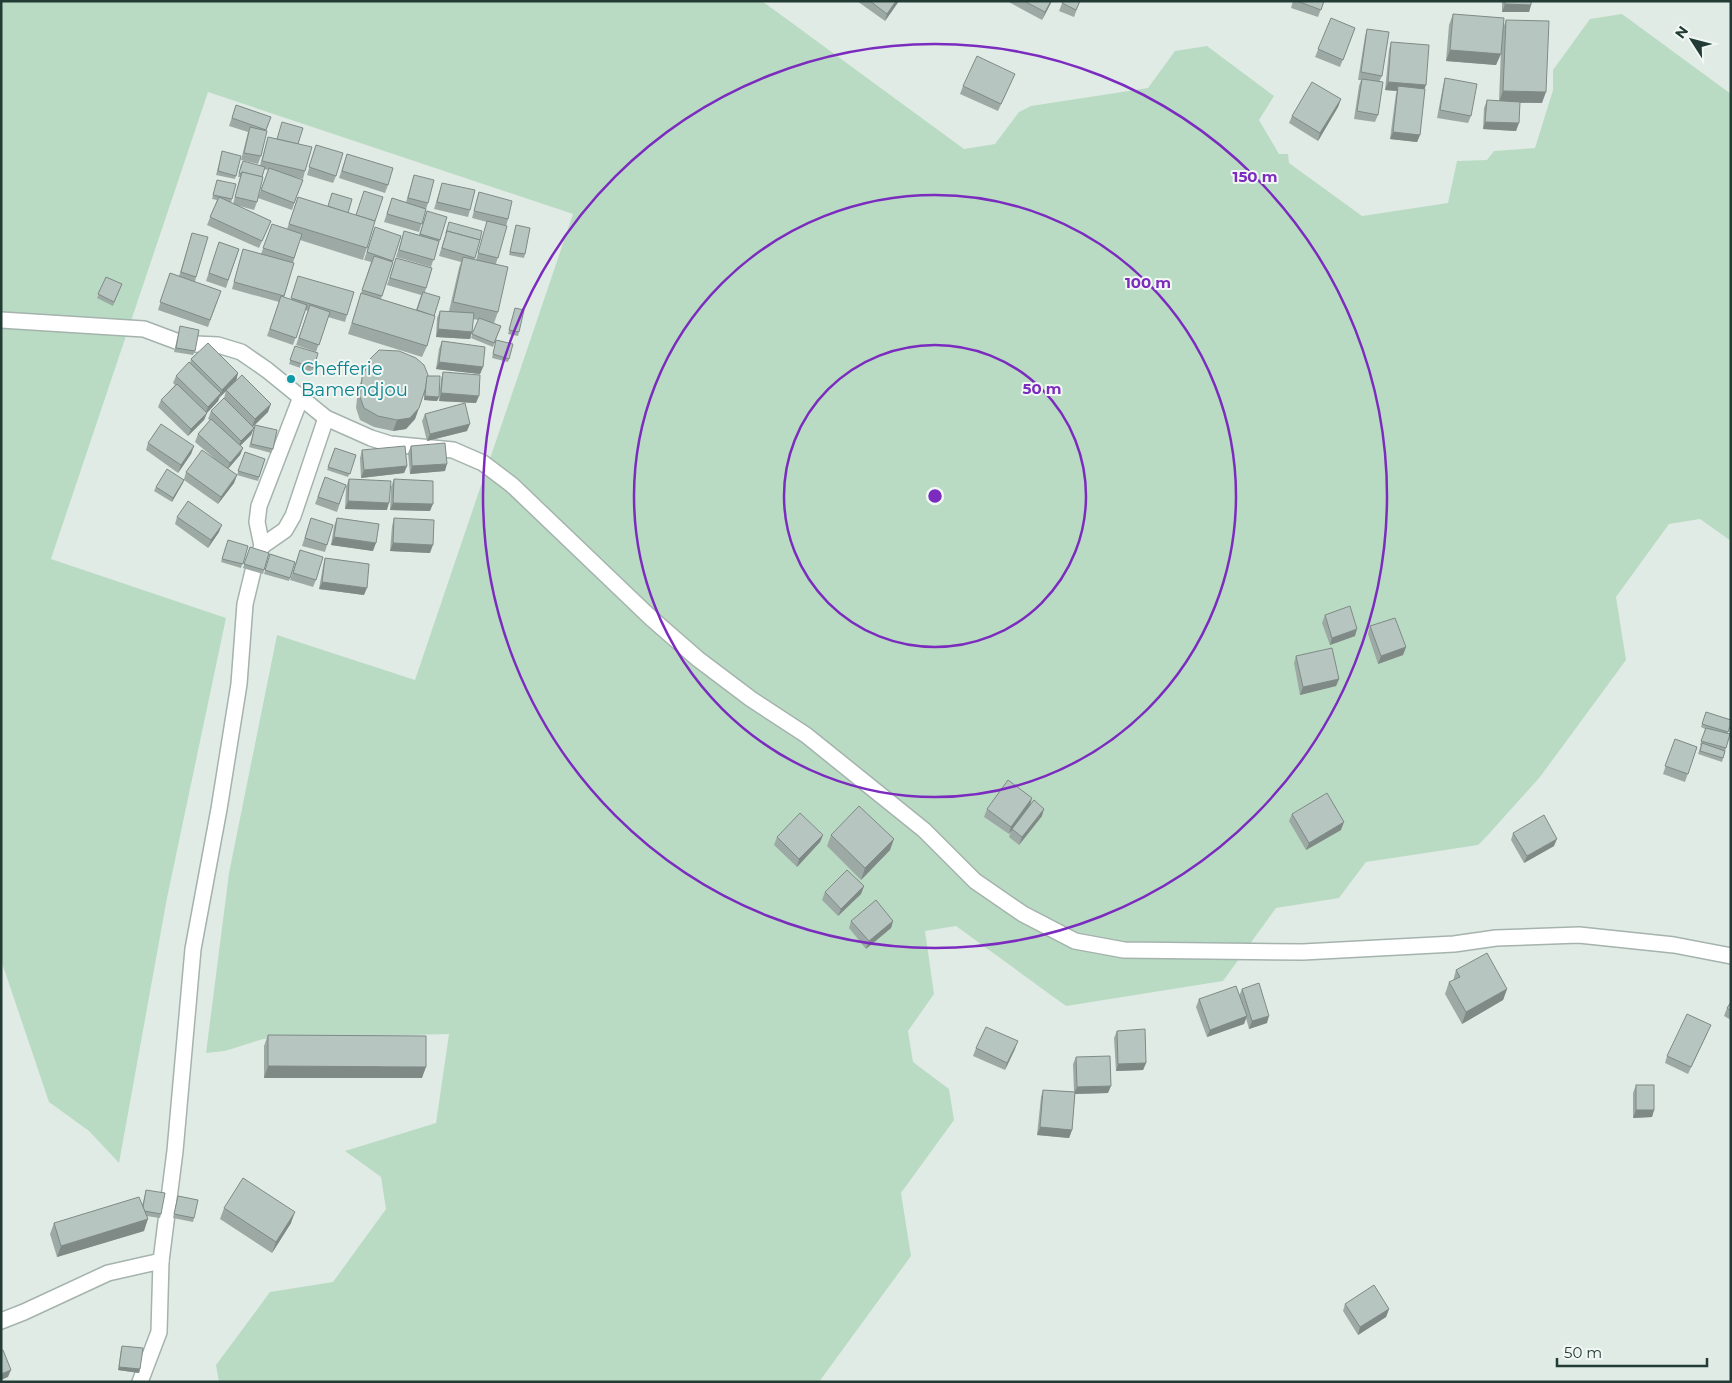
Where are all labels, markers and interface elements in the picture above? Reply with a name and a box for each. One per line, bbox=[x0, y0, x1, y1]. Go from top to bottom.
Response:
north arrow bbox=[1667, 15, 1717, 65]
text: N bbox=[1671, 22, 1692, 42]
text: 150 m bbox=[1233, 167, 1277, 186]
text: 100 m bbox=[1125, 273, 1171, 292]
place label: Chefferie Bamendjou bbox=[301, 358, 408, 401]
marker: Chefferie Bamendjou bbox=[285, 373, 297, 385]
text: 50 m bbox=[1022, 379, 1062, 398]
centre of rings bbox=[926, 487, 944, 505]
scale bar bbox=[1557, 1336, 1707, 1368]
text: 50 m bbox=[1564, 1343, 1602, 1362]

